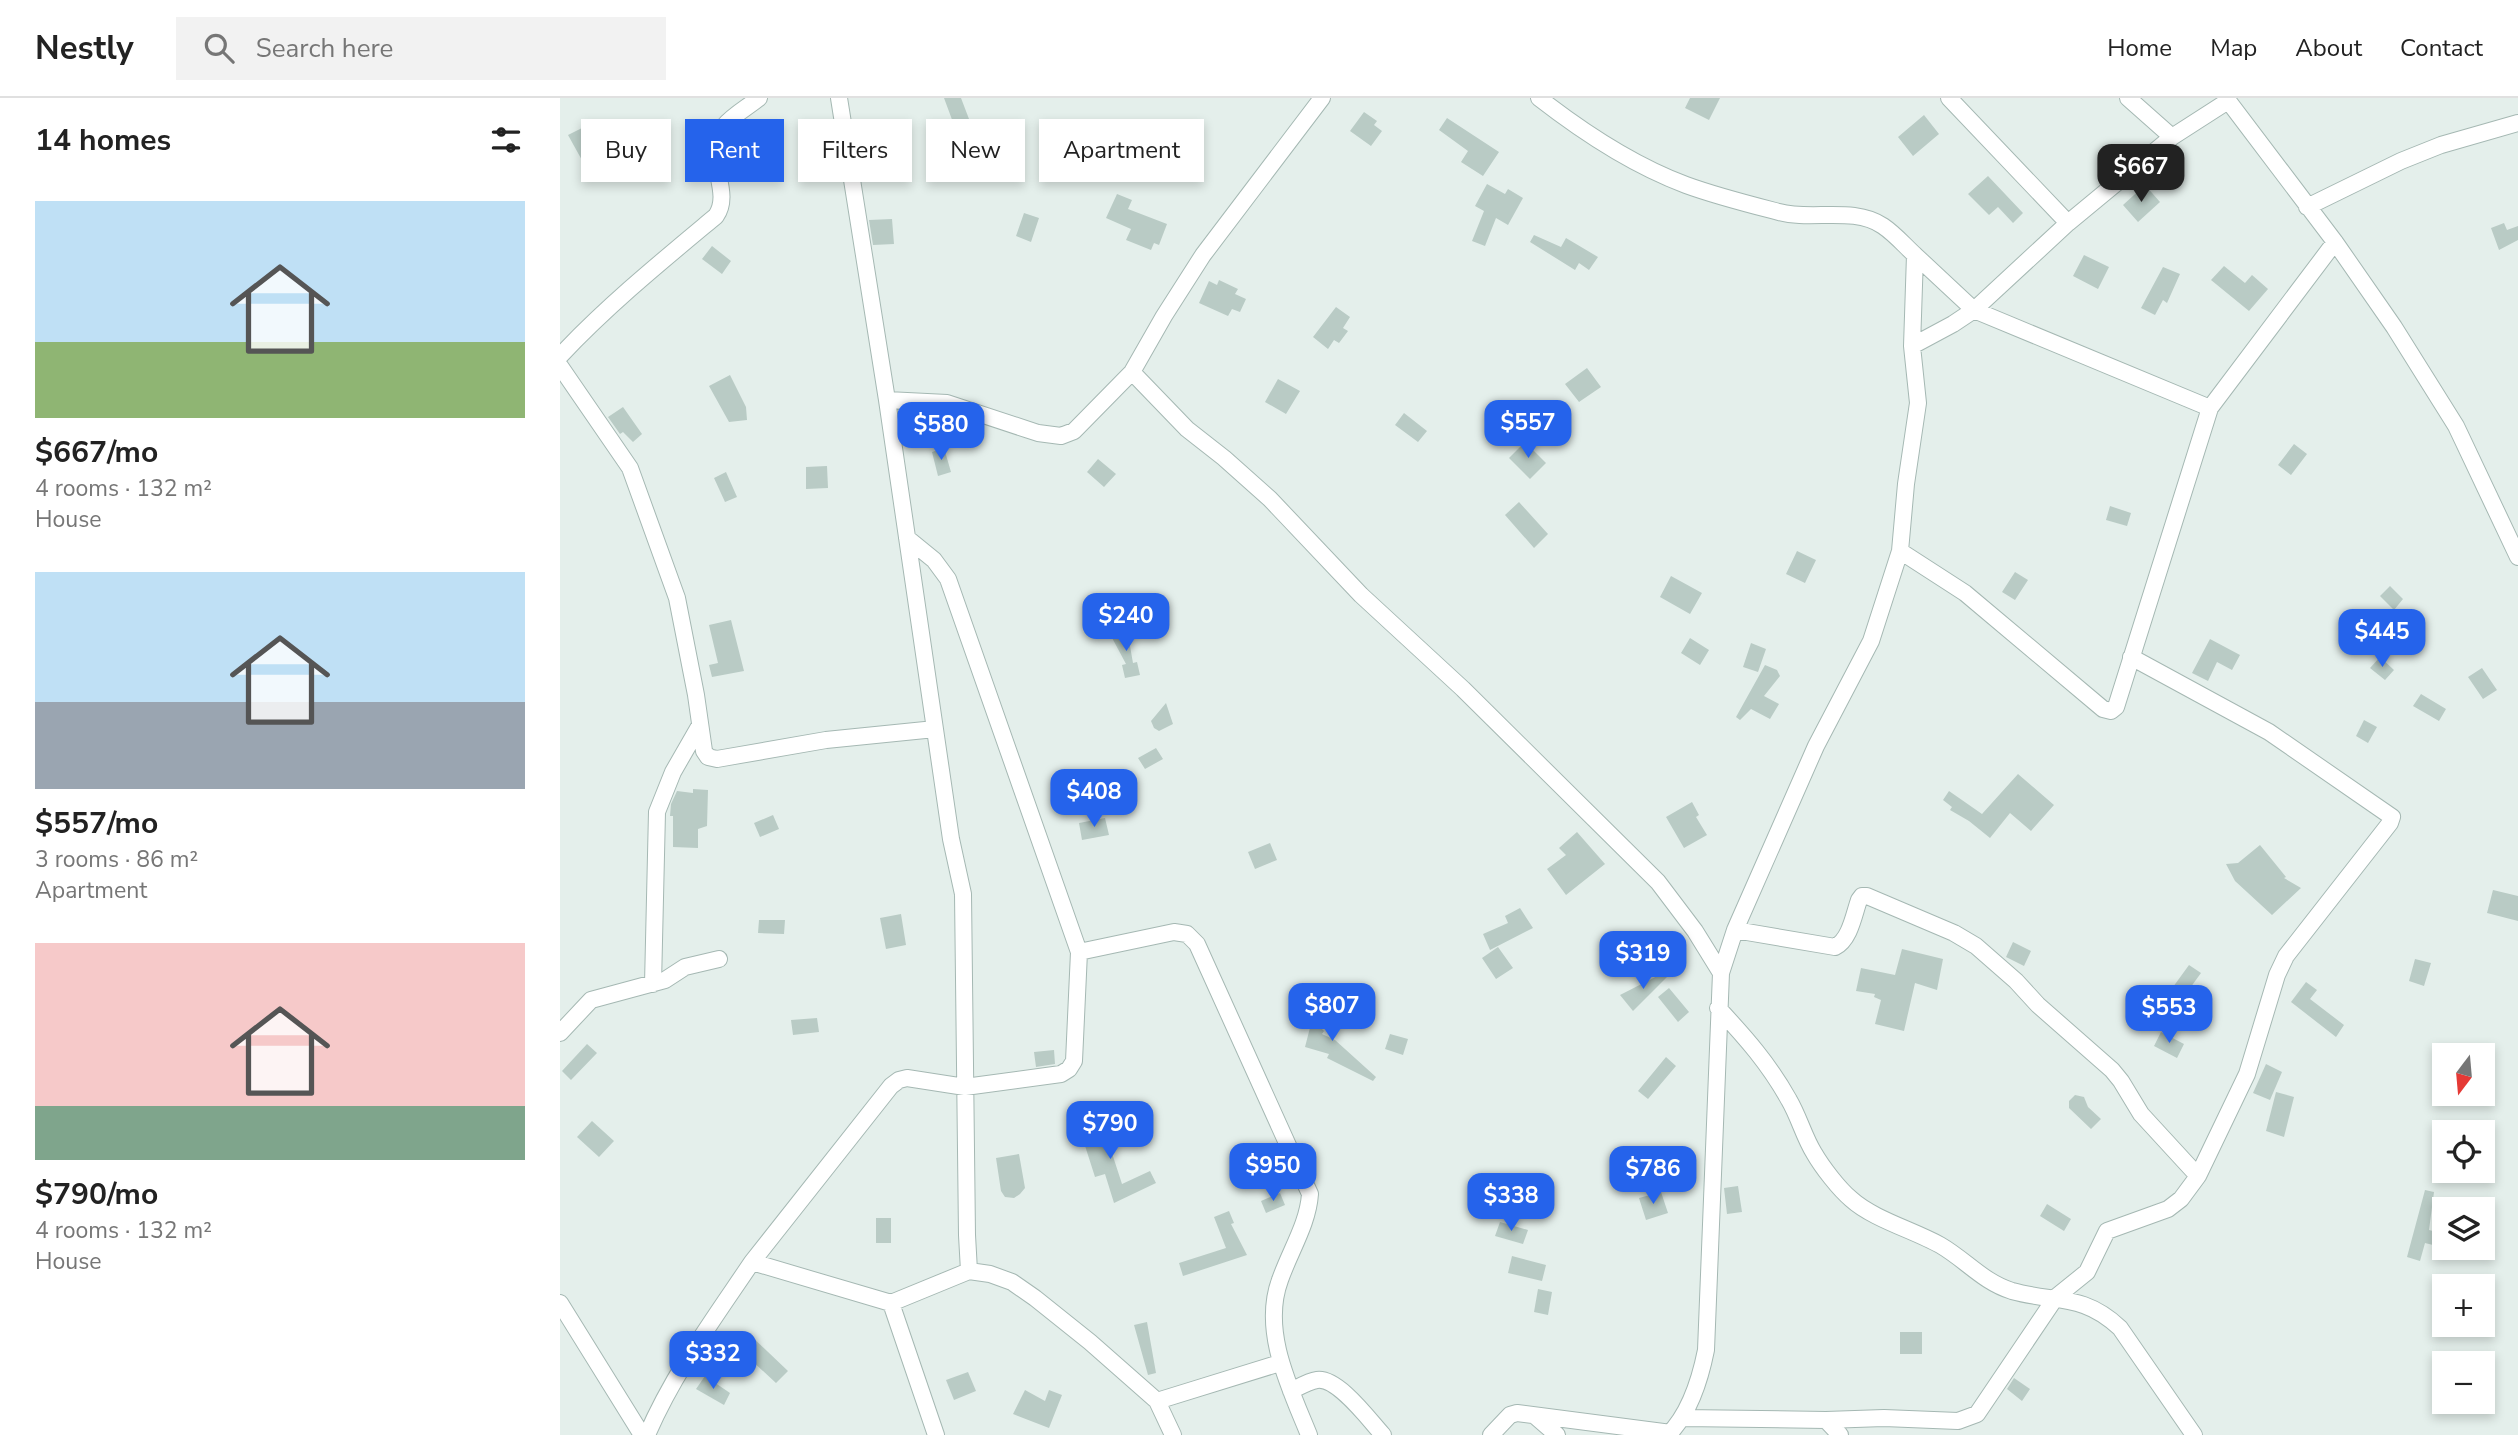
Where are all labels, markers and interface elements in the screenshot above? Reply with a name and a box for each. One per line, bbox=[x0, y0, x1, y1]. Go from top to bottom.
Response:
search box bbox=[176, 17, 666, 80]
text: Nestly bbox=[35, 26, 134, 71]
icon: search bbox=[200, 29, 238, 67]
text: Search here bbox=[256, 31, 393, 66]
text: Home bbox=[2107, 32, 2172, 64]
text: Map bbox=[2210, 32, 2257, 64]
text: About bbox=[2295, 32, 2362, 64]
text: Contact bbox=[2400, 32, 2483, 64]
chip: Buy bbox=[581, 119, 671, 182]
chip: Rent bbox=[685, 119, 784, 182]
chip: Filters bbox=[798, 119, 912, 182]
chip: New bbox=[926, 119, 1025, 182]
chip: Apartment bbox=[1039, 119, 1204, 182]
text: 14 homes bbox=[35, 120, 171, 161]
icon: filters bbox=[487, 121, 525, 159]
pin: $667 bbox=[2100, 144, 2182, 204]
text: $667 bbox=[2113, 151, 2169, 182]
icon: home bbox=[217, 246, 343, 372]
pin: $557 bbox=[1487, 400, 1569, 460]
pin: $580 bbox=[900, 402, 982, 462]
text: $557 bbox=[1500, 407, 1556, 438]
text: $580 bbox=[913, 409, 969, 440]
text: $667/mo bbox=[35, 432, 158, 473]
text: 4 rooms · 132 m² bbox=[35, 473, 212, 504]
text: House bbox=[35, 504, 102, 535]
pin: $240 bbox=[1085, 594, 1167, 653]
text: $240 bbox=[1098, 600, 1154, 631]
pin: $445 bbox=[2341, 610, 2423, 669]
text: $445 bbox=[2354, 616, 2410, 647]
icon: home bbox=[217, 617, 343, 743]
pin: $408 bbox=[1053, 770, 1135, 829]
text: $408 bbox=[1066, 776, 1122, 807]
text: $557/mo bbox=[35, 803, 158, 844]
text: 3 rooms · 86 m² bbox=[35, 844, 198, 875]
text: Apartment bbox=[35, 875, 147, 906]
pin: $319 bbox=[1602, 932, 1684, 991]
text: $319 bbox=[1615, 938, 1671, 969]
pin: $807 bbox=[1291, 984, 1373, 1043]
pin: $553 bbox=[2128, 986, 2210, 1045]
icon: home bbox=[217, 988, 343, 1114]
text: $807 bbox=[1304, 990, 1360, 1021]
text: $553 bbox=[2141, 992, 2197, 1023]
north arrow bbox=[2432, 1043, 2496, 1106]
map controls bbox=[2432, 1043, 2495, 1414]
pin: $790 bbox=[1069, 1102, 1151, 1161]
text: $790 bbox=[1082, 1108, 1138, 1139]
button: locate bbox=[2432, 1120, 2495, 1183]
pin: $950 bbox=[1232, 1144, 1314, 1203]
pin: $786 bbox=[1612, 1146, 1694, 1206]
text: $950 bbox=[1245, 1150, 1301, 1181]
text: $786 bbox=[1625, 1153, 1681, 1184]
text: $790/mo bbox=[35, 1174, 158, 1215]
pin: $338 bbox=[1470, 1174, 1552, 1233]
text: $338 bbox=[1483, 1180, 1539, 1211]
button: layers bbox=[2432, 1197, 2495, 1260]
text: 4 rooms · 132 m² bbox=[35, 1215, 212, 1246]
text: House bbox=[35, 1246, 102, 1277]
button: + bbox=[2432, 1274, 2495, 1337]
pin: $332 bbox=[672, 1332, 754, 1391]
text: $332 bbox=[685, 1338, 741, 1369]
button: − bbox=[2432, 1351, 2495, 1414]

